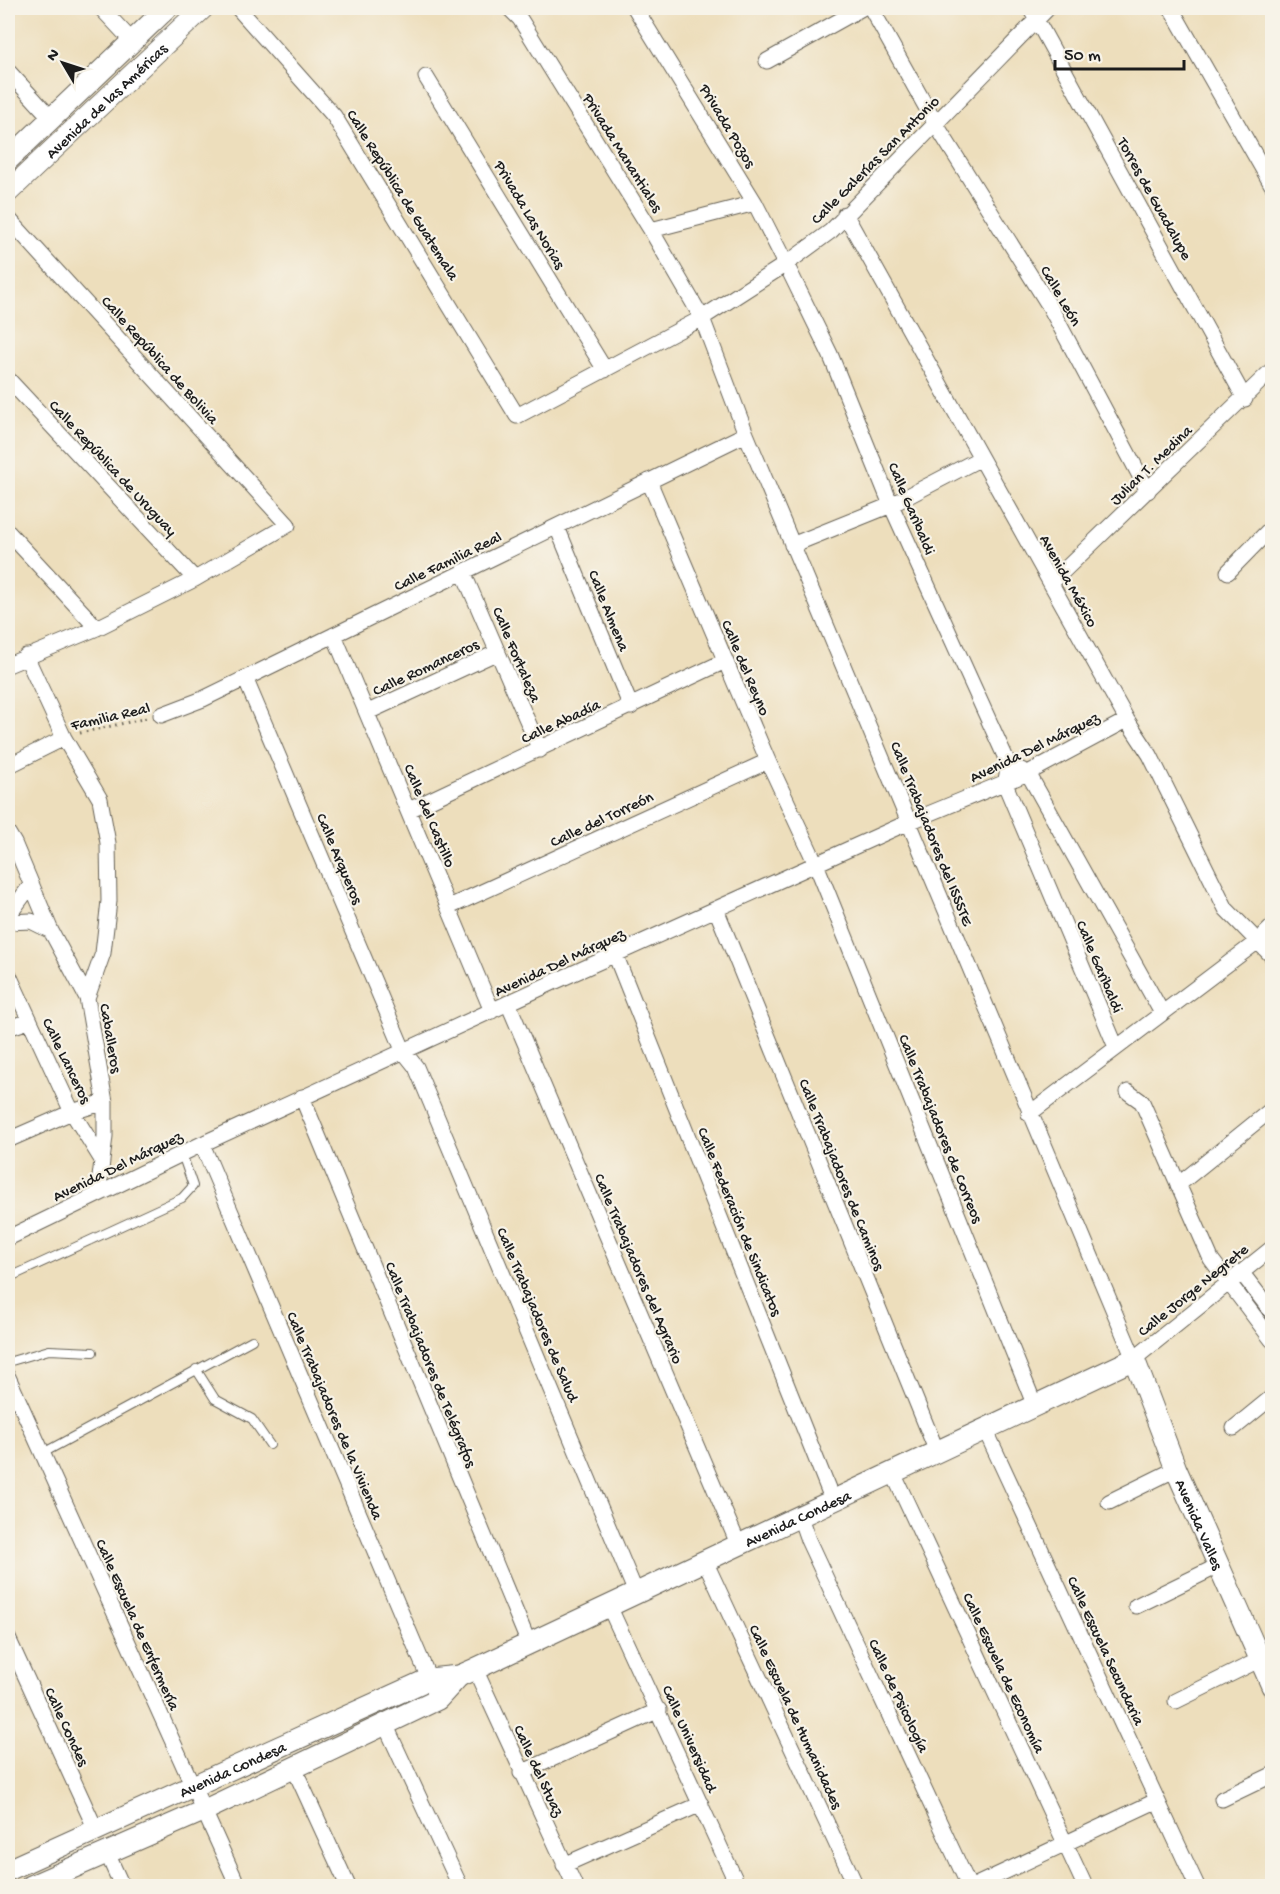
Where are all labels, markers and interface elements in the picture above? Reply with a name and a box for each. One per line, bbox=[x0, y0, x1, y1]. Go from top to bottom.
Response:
north arrow bbox=[33, 33, 93, 93]
scale bar bbox=[1055, 33, 1184, 71]
street label: Avenida de las Américas bbox=[43, 40, 173, 164]
text: N bbox=[43, 45, 65, 66]
text: 50 m bbox=[1064, 46, 1101, 67]
street label: Privada Pozos bbox=[693, 81, 759, 173]
street label: Privada Manantiales bbox=[576, 90, 666, 218]
street label: Calle Galerías San Antonio bbox=[808, 93, 945, 230]
street label: Calle República de Guatemala bbox=[341, 107, 462, 286]
street label: Torres de Guadalupe bbox=[1111, 134, 1195, 265]
street label: Privada Las Norias bbox=[488, 157, 568, 274]
street label: Calle León bbox=[1034, 263, 1084, 331]
street label: Calle República de Bolivia bbox=[96, 293, 222, 430]
street label: Calle República de Uruguay bbox=[43, 397, 180, 542]
street label: Julian T. Medina bbox=[1107, 422, 1198, 510]
street label: Calle Garibaldi bbox=[882, 460, 938, 558]
street label: Calle Familia Real bbox=[392, 529, 505, 597]
street label: Avenida México bbox=[1034, 532, 1100, 631]
street label: Calle Almena bbox=[582, 568, 632, 656]
street label: Calle Fortaleza bbox=[486, 605, 544, 707]
street label: Calle del Reyno bbox=[715, 618, 772, 719]
street label: Calle Romanceros bbox=[370, 636, 483, 702]
street label: Calle Abadía bbox=[519, 696, 605, 750]
street label: Familia Real bbox=[68, 700, 152, 737]
street label: Avenida Del Márquez bbox=[968, 709, 1104, 789]
street label: Calle Trabajadores del ISSSTE bbox=[884, 740, 976, 930]
street label: Calle del Castillo bbox=[397, 762, 458, 871]
street label: Calle del Torreón bbox=[548, 789, 657, 853]
street label: Calle Arqueros bbox=[310, 811, 366, 909]
street label: Calle Garibaldi bbox=[1070, 918, 1126, 1016]
street label: Avenida Del Márquez bbox=[492, 925, 630, 1003]
street label: Caballeros bbox=[93, 1002, 124, 1076]
street label: Calle Lanceros bbox=[36, 1016, 94, 1108]
street label: Calle Trabajadores de Correos bbox=[892, 1032, 986, 1227]
street label: Calle Trabajadores de Caminos bbox=[793, 1077, 887, 1275]
street label: Calle Federación de Sindicatos bbox=[691, 1125, 785, 1320]
street label: Avenida Del Márquez bbox=[51, 1128, 187, 1208]
street label: Calle Trabajadores del Agrario bbox=[588, 1171, 686, 1367]
street label: Calle Trabajadores de Salud bbox=[490, 1225, 582, 1407]
street label: Calle Jorge Negrete bbox=[1135, 1241, 1254, 1342]
street label: Calle Trabajadores de Telégrafos bbox=[379, 1260, 479, 1472]
street label: Calle Trabajadores de la Vivienda bbox=[280, 1310, 386, 1524]
street label: Avenida Valles bbox=[1169, 1477, 1226, 1575]
street label: Avenida Condesa bbox=[743, 1487, 856, 1554]
street label: Calle Escuela de Enfermería bbox=[89, 1537, 183, 1715]
street label: Calle Escuela Secundaria bbox=[1061, 1574, 1147, 1730]
street label: Calle Escuela de Economía bbox=[956, 1590, 1048, 1758]
street label: Calle Escuela de Humanidades bbox=[743, 1622, 845, 1814]
street label: Calle de Psicología bbox=[862, 1637, 932, 1757]
street label: Calle Universidad bbox=[656, 1683, 721, 1797]
street label: Calle Condes bbox=[38, 1685, 92, 1771]
street label: Calle del Stuaz bbox=[507, 1723, 567, 1821]
street label: Avenida Condesa bbox=[177, 1739, 291, 1804]

